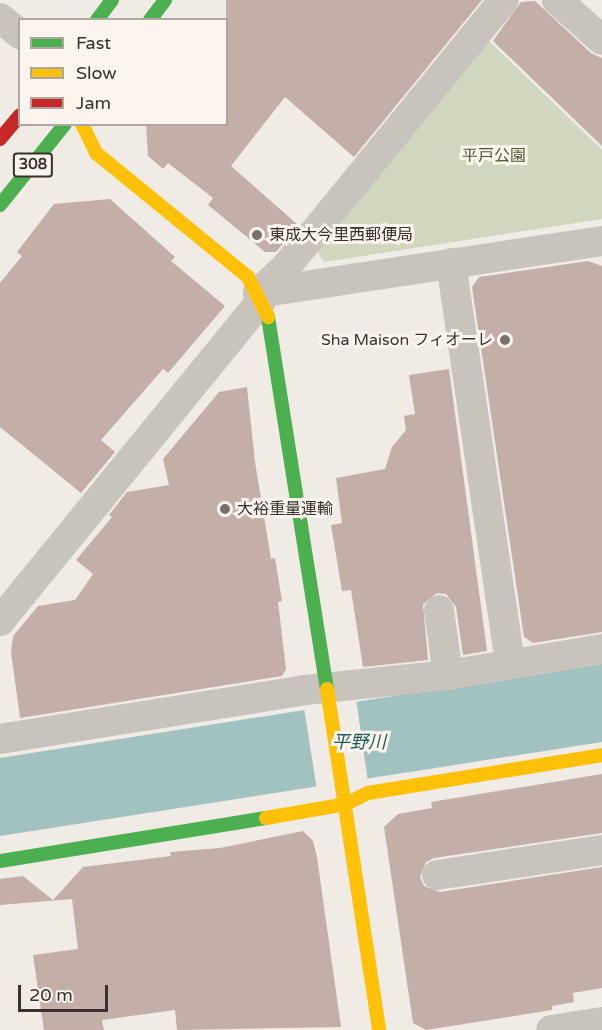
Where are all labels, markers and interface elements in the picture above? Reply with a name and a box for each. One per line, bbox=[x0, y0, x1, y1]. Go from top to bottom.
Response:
legend bbox=[18, 18, 228, 126]
text: Fast bbox=[76, 32, 111, 54]
text: Slow bbox=[76, 62, 117, 84]
text: Jam bbox=[76, 92, 111, 114]
park label: 平戸公園 bbox=[462, 146, 526, 166]
road number: 308 bbox=[12, 153, 54, 177]
place label: 東成大今里西郵便局 bbox=[269, 225, 413, 245]
marker: 東成大今里西郵便局 bbox=[250, 228, 264, 242]
place label: Sha Maison フィオーレ bbox=[321, 330, 493, 350]
marker: Sha Maison フィオーレ bbox=[498, 333, 512, 347]
place label: 大裕重量運輸 bbox=[237, 499, 333, 519]
marker: 大裕重量運輸 bbox=[218, 502, 232, 516]
water label: 平野川 bbox=[332, 731, 386, 753]
scale bar bbox=[21, 973, 111, 1011]
text: 20 m bbox=[29, 984, 73, 1006]

